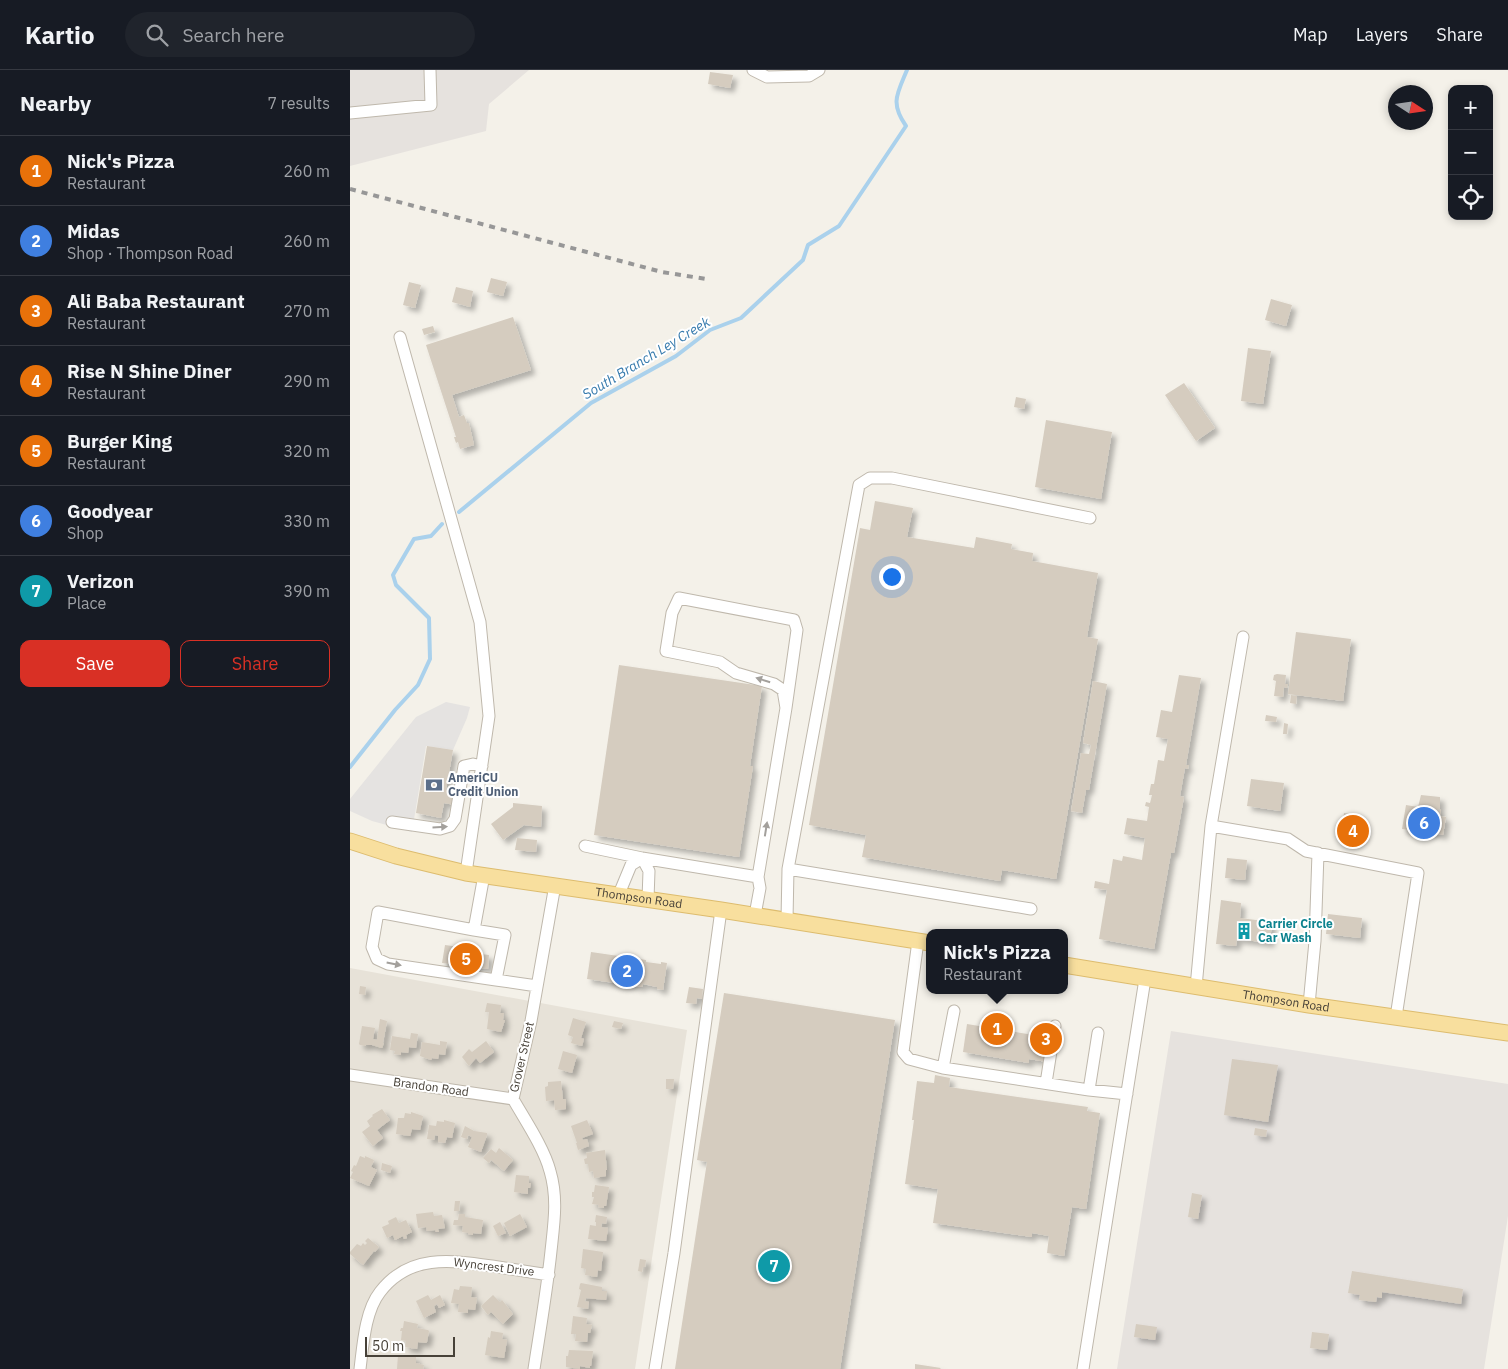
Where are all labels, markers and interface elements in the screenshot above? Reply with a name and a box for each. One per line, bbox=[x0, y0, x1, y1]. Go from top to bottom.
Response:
search box bbox=[125, 12, 475, 57]
text: Kartio bbox=[25, 19, 95, 51]
icon: search bbox=[143, 21, 171, 49]
text: Search here bbox=[183, 23, 284, 47]
text: Map bbox=[1293, 23, 1328, 46]
text: Layers bbox=[1356, 23, 1408, 46]
text: Share bbox=[1436, 23, 1483, 46]
north arrow bbox=[1388, 85, 1433, 130]
map controls bbox=[1448, 85, 1493, 220]
button: + bbox=[1448, 85, 1493, 130]
text: Nearby bbox=[20, 89, 91, 117]
text: 7 results bbox=[267, 93, 330, 113]
button: − bbox=[1448, 130, 1493, 175]
text: Nick's Pizza bbox=[67, 149, 175, 173]
text: 1 bbox=[31, 161, 41, 181]
text: 260 m bbox=[283, 161, 330, 181]
text: Restaurant bbox=[67, 173, 146, 193]
button: locate bbox=[1448, 175, 1493, 220]
text: Midas bbox=[67, 219, 120, 243]
text: 2 bbox=[31, 231, 41, 251]
text: 260 m bbox=[283, 231, 330, 251]
text: Shop · Thompson Road bbox=[67, 243, 233, 263]
text: Ali Baba Restaurant bbox=[67, 289, 245, 313]
text: 3 bbox=[31, 301, 41, 321]
text: 270 m bbox=[283, 301, 330, 321]
water label: South Branch Ley Creek bbox=[579, 312, 714, 403]
text: Restaurant bbox=[67, 313, 146, 333]
text: Rise N Shine Diner bbox=[67, 359, 232, 383]
text: 4 bbox=[31, 371, 41, 391]
text: 290 m bbox=[283, 371, 330, 391]
text: Restaurant bbox=[67, 383, 146, 403]
text: Burger King bbox=[67, 429, 172, 453]
text: 5 bbox=[31, 441, 41, 461]
text: 320 m bbox=[283, 441, 330, 461]
text: Restaurant bbox=[67, 453, 146, 473]
text: Goodyear bbox=[67, 499, 153, 523]
text: 6 bbox=[31, 511, 41, 531]
text: 330 m bbox=[283, 511, 330, 531]
text: Shop bbox=[67, 523, 104, 543]
your location bbox=[879, 564, 905, 590]
text: Verizon bbox=[67, 569, 134, 593]
text: 7 bbox=[31, 581, 41, 601]
text: 390 m bbox=[283, 581, 330, 601]
text: Place bbox=[67, 593, 106, 613]
button: Save bbox=[20, 640, 170, 687]
button: Share bbox=[180, 640, 330, 687]
one-way arrow bbox=[756, 676, 771, 684]
place label: AmeriCU Credit Union bbox=[448, 770, 518, 799]
bank icon: AmeriCU Credit Union bbox=[424, 775, 444, 795]
pin: 6 bbox=[1408, 804, 1440, 842]
pin: 4 bbox=[1337, 812, 1369, 850]
one-way arrow bbox=[762, 820, 770, 836]
one-way arrow bbox=[432, 823, 448, 831]
street label: Thompson Road bbox=[594, 884, 683, 911]
place label: Carrier Circle Car Wash bbox=[1258, 916, 1333, 945]
building icon: Carrier Circle Car Wash bbox=[1234, 921, 1254, 941]
popup bbox=[926, 929, 1068, 994]
pin: 5 bbox=[450, 940, 482, 978]
text: Nick's Pizza bbox=[943, 940, 1051, 964]
pin: 2 bbox=[611, 952, 643, 990]
one-way arrow bbox=[386, 961, 402, 969]
text: Restaurant bbox=[943, 964, 1022, 984]
street label: Thompson Road bbox=[1242, 986, 1331, 1015]
pin: 1 bbox=[981, 1010, 1013, 1048]
street label: Grover Street bbox=[506, 1020, 537, 1094]
pin: 3 bbox=[1030, 1020, 1062, 1058]
street label: Brandon Road bbox=[392, 1074, 470, 1099]
pin: 7 bbox=[758, 1247, 790, 1285]
street label: Wyncrest Drive bbox=[453, 1254, 536, 1279]
scale bar bbox=[365, 1334, 455, 1357]
text: 50 m bbox=[372, 1337, 404, 1355]

